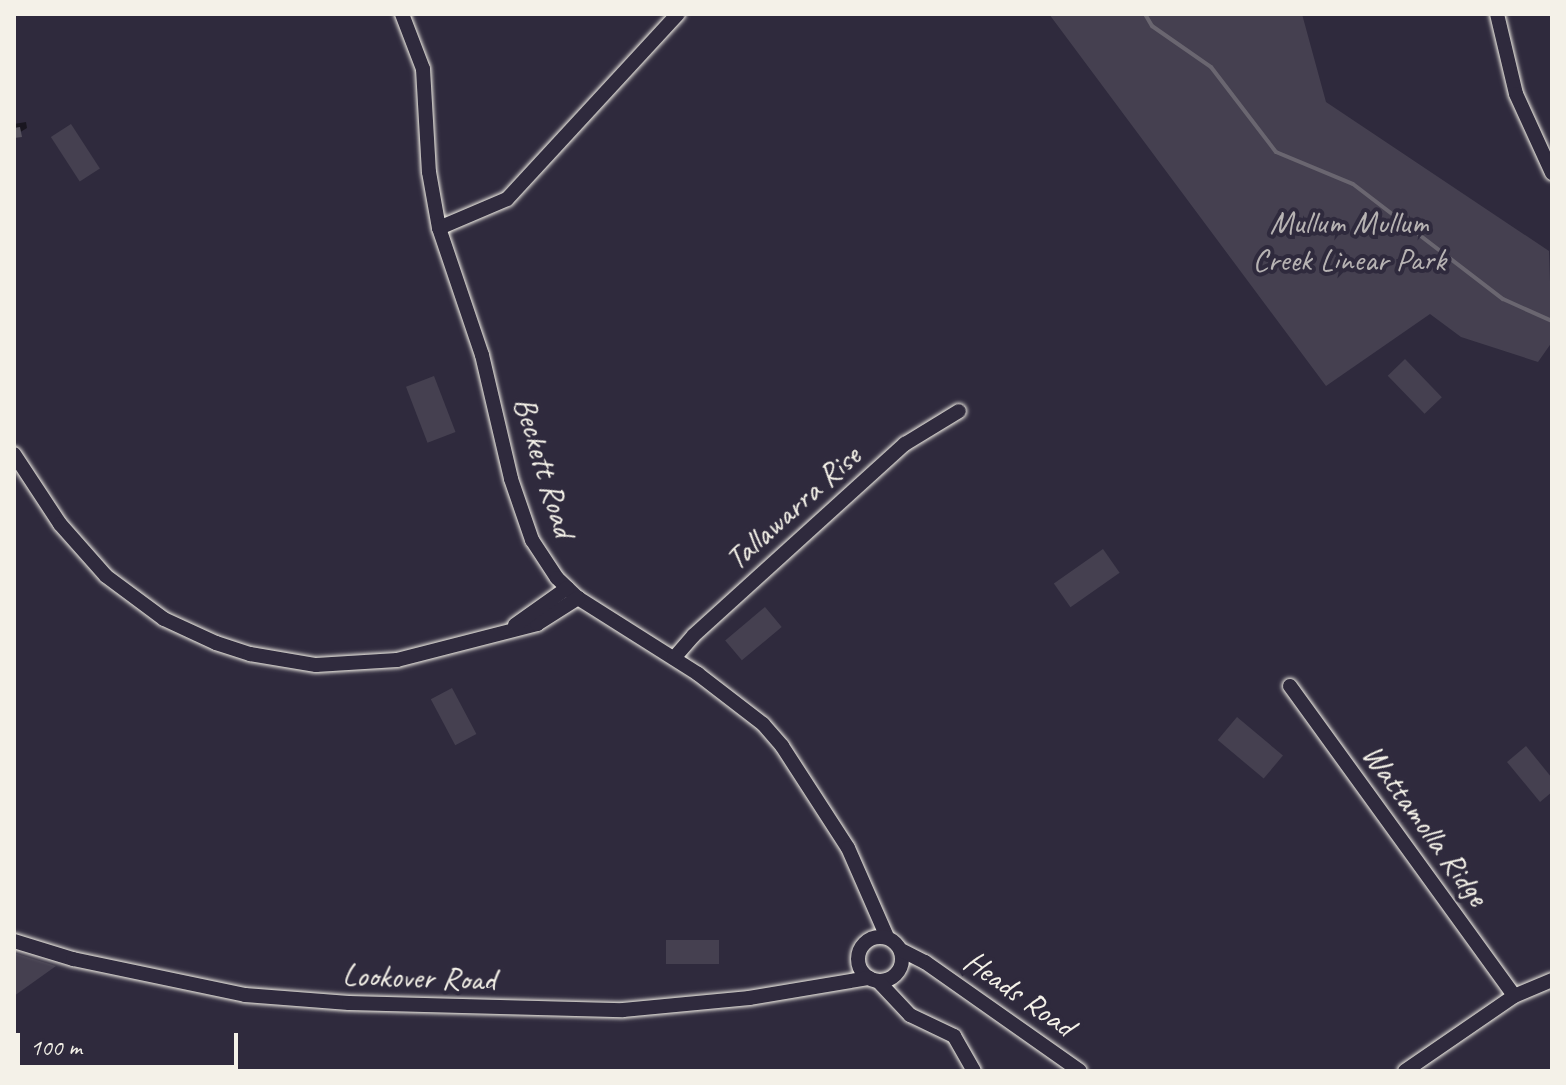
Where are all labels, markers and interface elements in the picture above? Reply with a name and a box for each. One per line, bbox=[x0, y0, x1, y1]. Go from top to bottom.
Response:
park label: Mullum Mullum Creek Linear Park bbox=[1252, 205, 1446, 280]
street label: Beckett Road bbox=[505, 393, 583, 541]
street label: Tallawarra Rise bbox=[718, 437, 868, 579]
street label: Wattamolla Ridge bbox=[1354, 737, 1496, 913]
street label: Heads Road bbox=[956, 942, 1082, 1046]
street label: Lookover Road bbox=[342, 956, 496, 1000]
scale bar bbox=[20, 1017, 242, 1067]
text: 100 m bbox=[30, 1032, 82, 1062]

